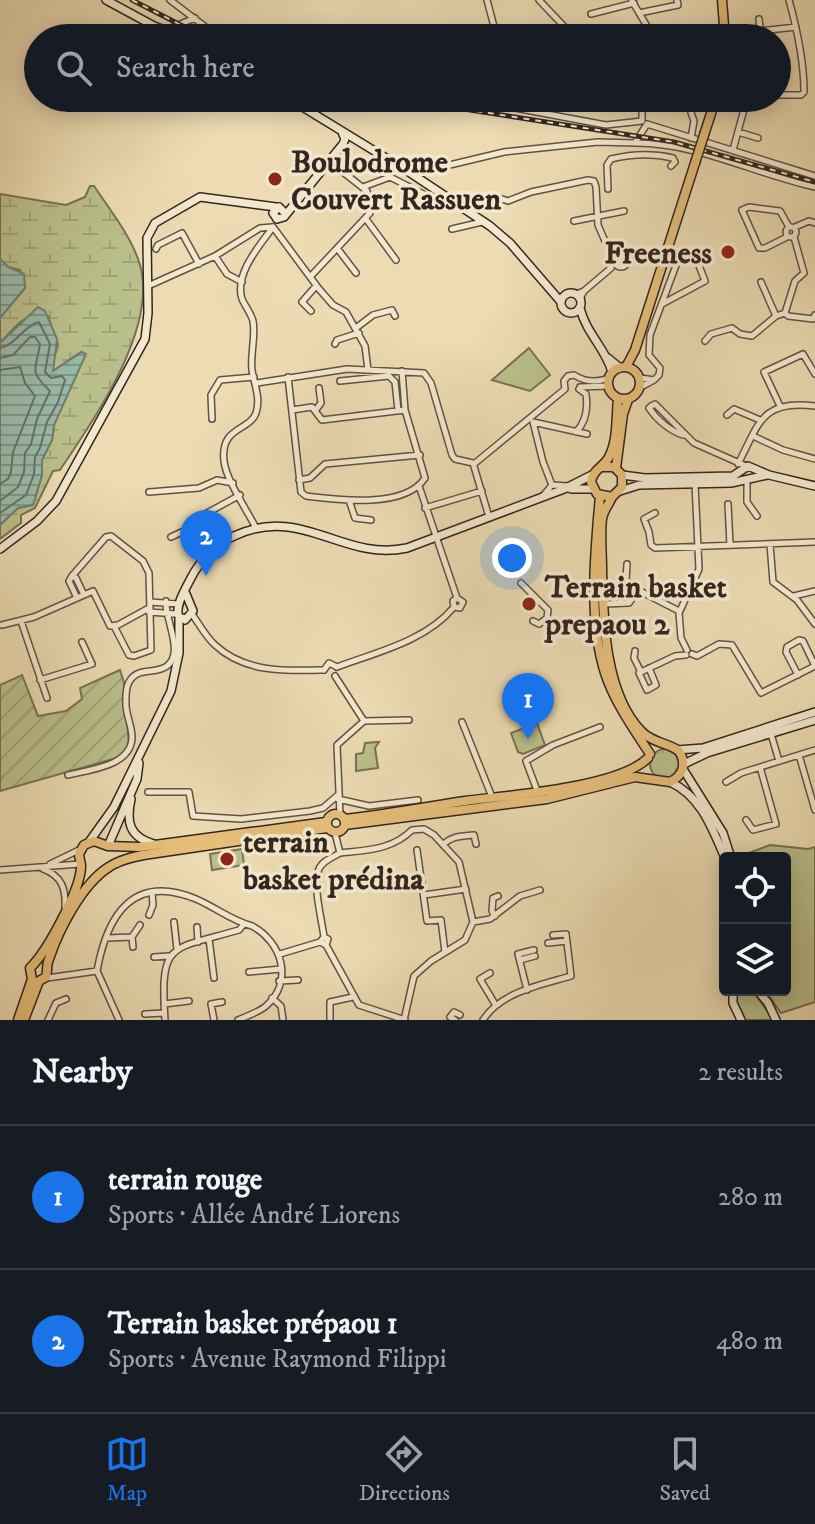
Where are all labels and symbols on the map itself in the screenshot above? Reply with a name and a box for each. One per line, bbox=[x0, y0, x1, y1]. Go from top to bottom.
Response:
place label: Boulodrome Couvert Rassuen bbox=[291, 143, 502, 220]
marker: Boulodrome Couvert Rassuen bbox=[266, 170, 284, 188]
place label: Freeness bbox=[604, 234, 712, 274]
marker: Freeness bbox=[719, 243, 737, 261]
pin: 2 bbox=[180, 510, 232, 576]
your location bbox=[492, 538, 532, 578]
place label: Terrain basket prepaou 2 bbox=[544, 568, 728, 645]
marker: Terrain basket prepaou 2 bbox=[520, 595, 538, 613]
pin: 1 bbox=[502, 673, 554, 739]
place label: terrain basket prédina bbox=[242, 823, 424, 900]
marker: terrain basket prédina bbox=[218, 850, 236, 868]

